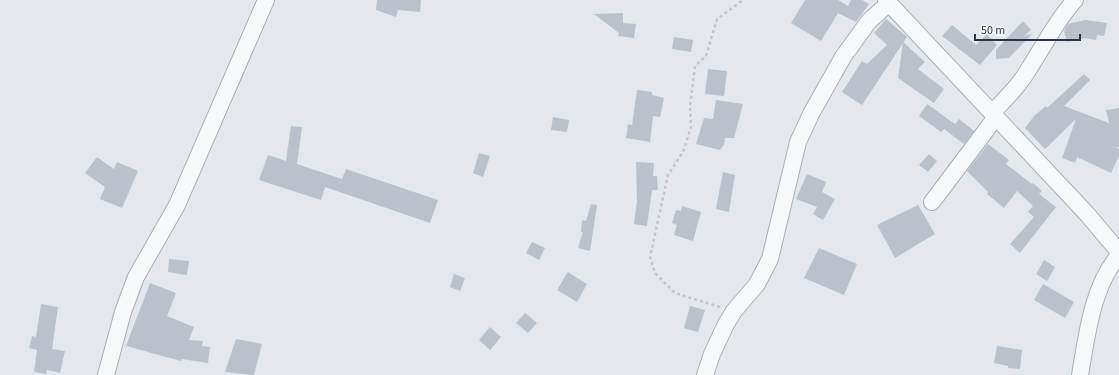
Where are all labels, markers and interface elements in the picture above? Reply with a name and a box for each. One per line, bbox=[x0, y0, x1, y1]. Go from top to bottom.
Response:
scale bar bbox=[975, 16, 1080, 42]
text: 50 m bbox=[981, 22, 1005, 39]

